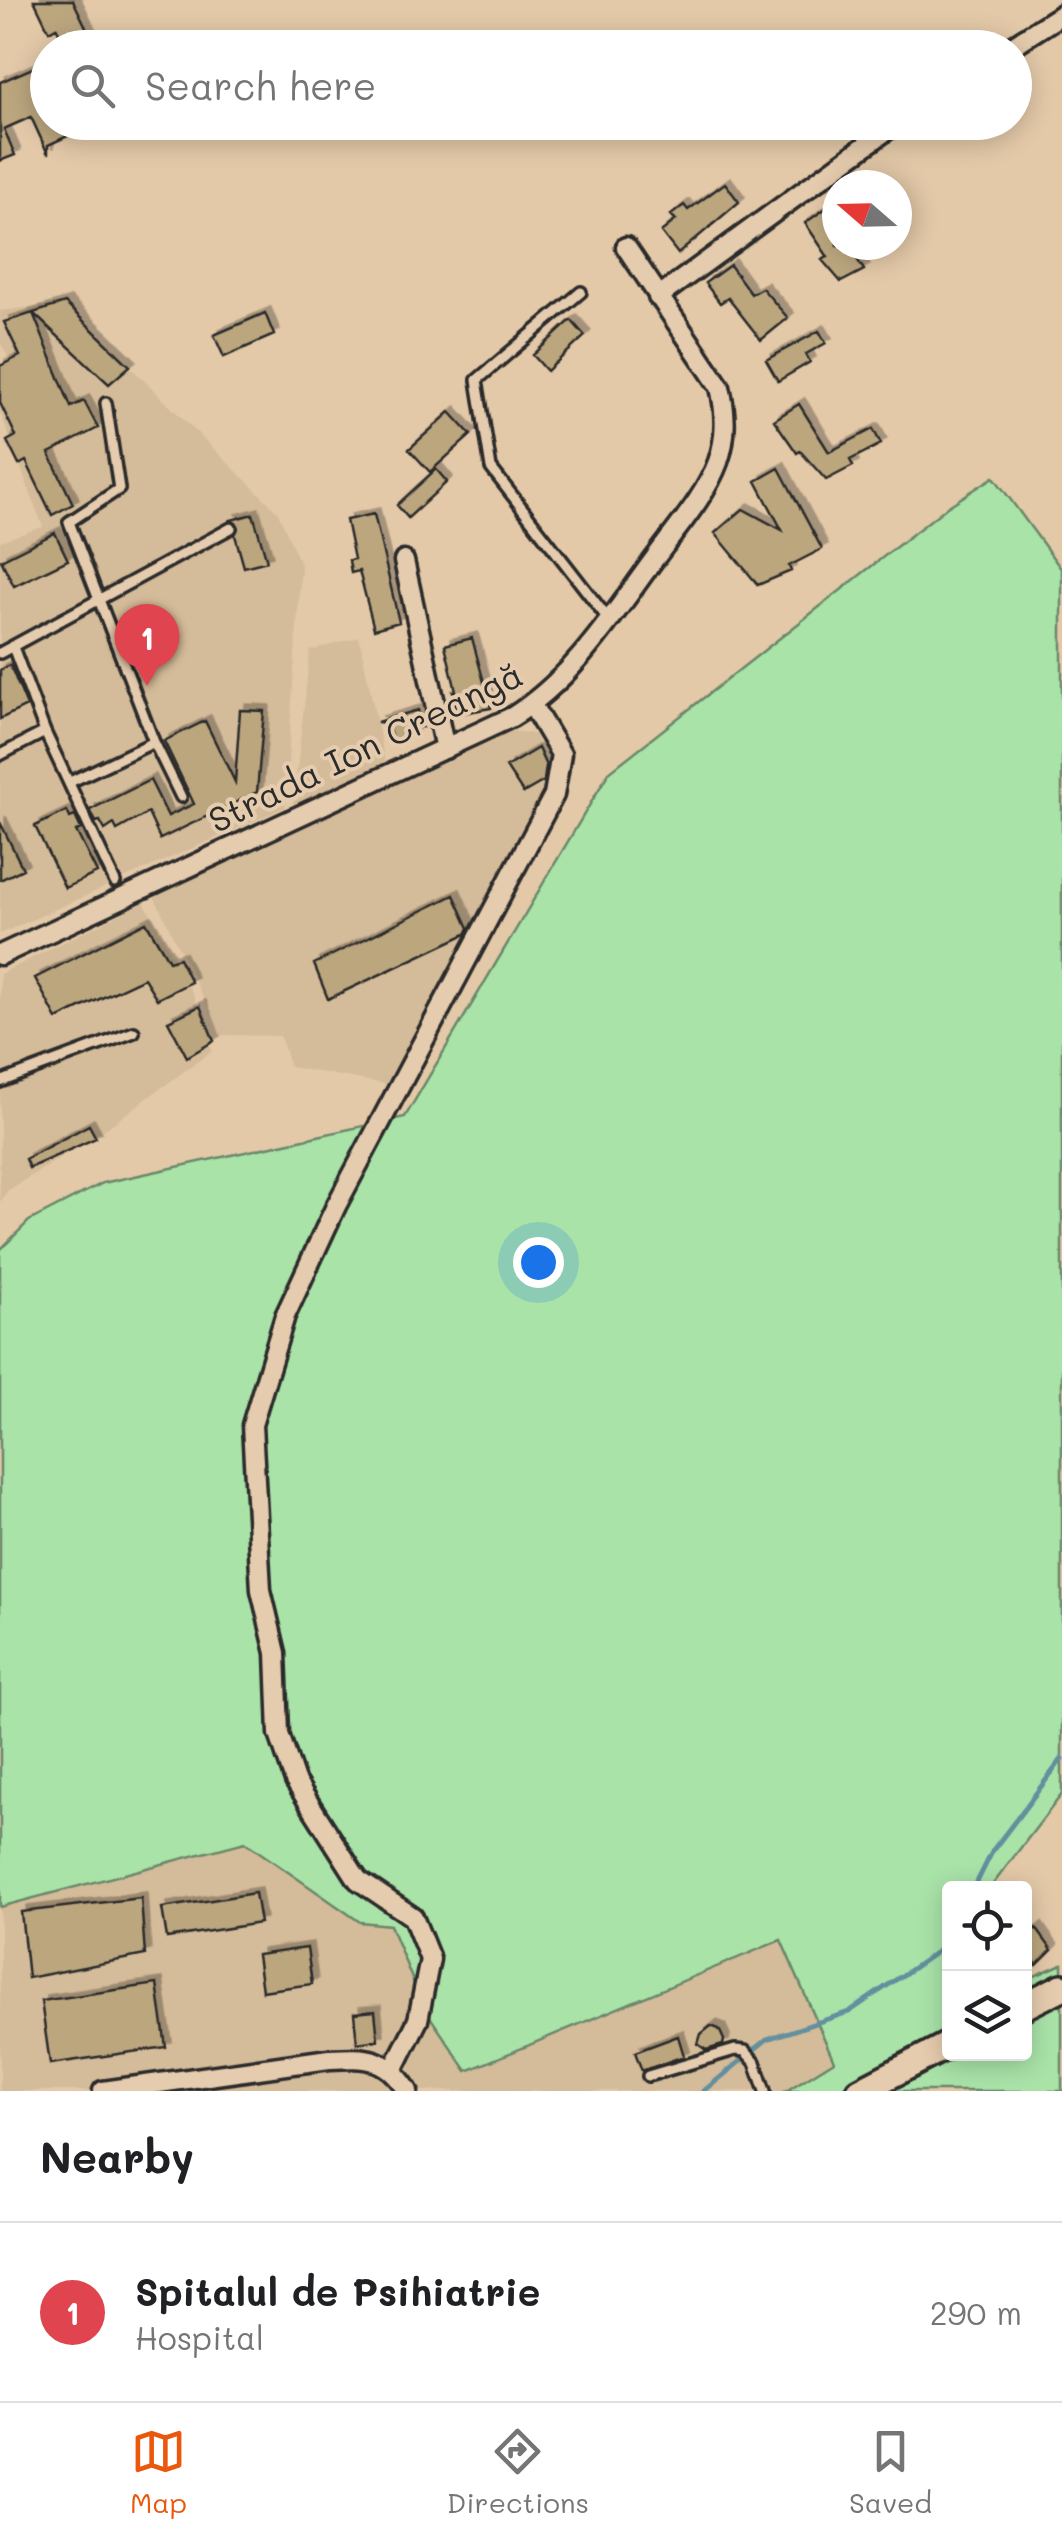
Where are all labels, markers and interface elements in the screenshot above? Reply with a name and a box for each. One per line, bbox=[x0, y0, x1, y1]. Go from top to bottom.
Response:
search box bbox=[30, 30, 1032, 140]
icon: search bbox=[65, 58, 120, 113]
text: Search here bbox=[145, 60, 376, 110]
north arrow bbox=[822, 170, 912, 260]
pin: 1 bbox=[114, 604, 180, 686]
street label: Strada Ion Creangă bbox=[200, 650, 530, 842]
your location bbox=[513, 1237, 564, 1288]
map controls bbox=[942, 1881, 1032, 2061]
button: locate bbox=[942, 1881, 1032, 1971]
button: layers bbox=[942, 1971, 1032, 2061]
text: Nearby bbox=[40, 2129, 194, 2184]
text: Spitalul de Psihiatrie bbox=[135, 2266, 541, 2316]
text: 1 bbox=[65, 2291, 80, 2333]
text: 290 m bbox=[930, 2291, 1022, 2333]
text: Hospital bbox=[135, 2316, 264, 2358]
tab: Map bbox=[130, 2424, 187, 2520]
tab: Directions bbox=[447, 2424, 589, 2520]
tab: Saved bbox=[849, 2424, 932, 2520]

